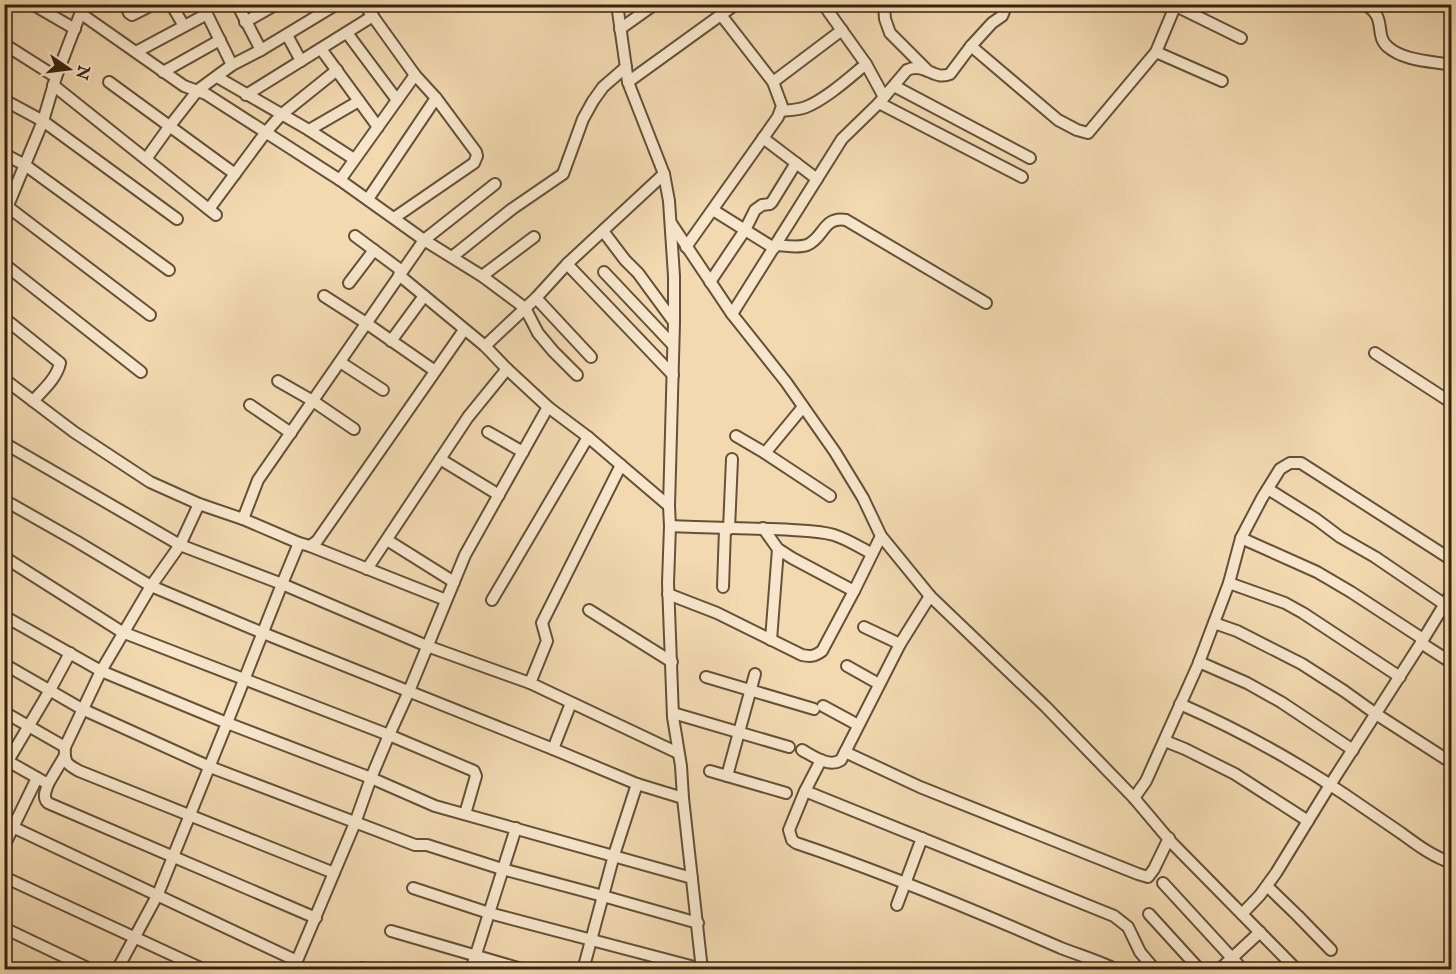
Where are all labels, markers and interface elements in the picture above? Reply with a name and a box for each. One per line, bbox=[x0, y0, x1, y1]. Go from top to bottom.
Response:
north arrow bbox=[39, 39, 99, 99]
text: N bbox=[70, 62, 93, 81]

